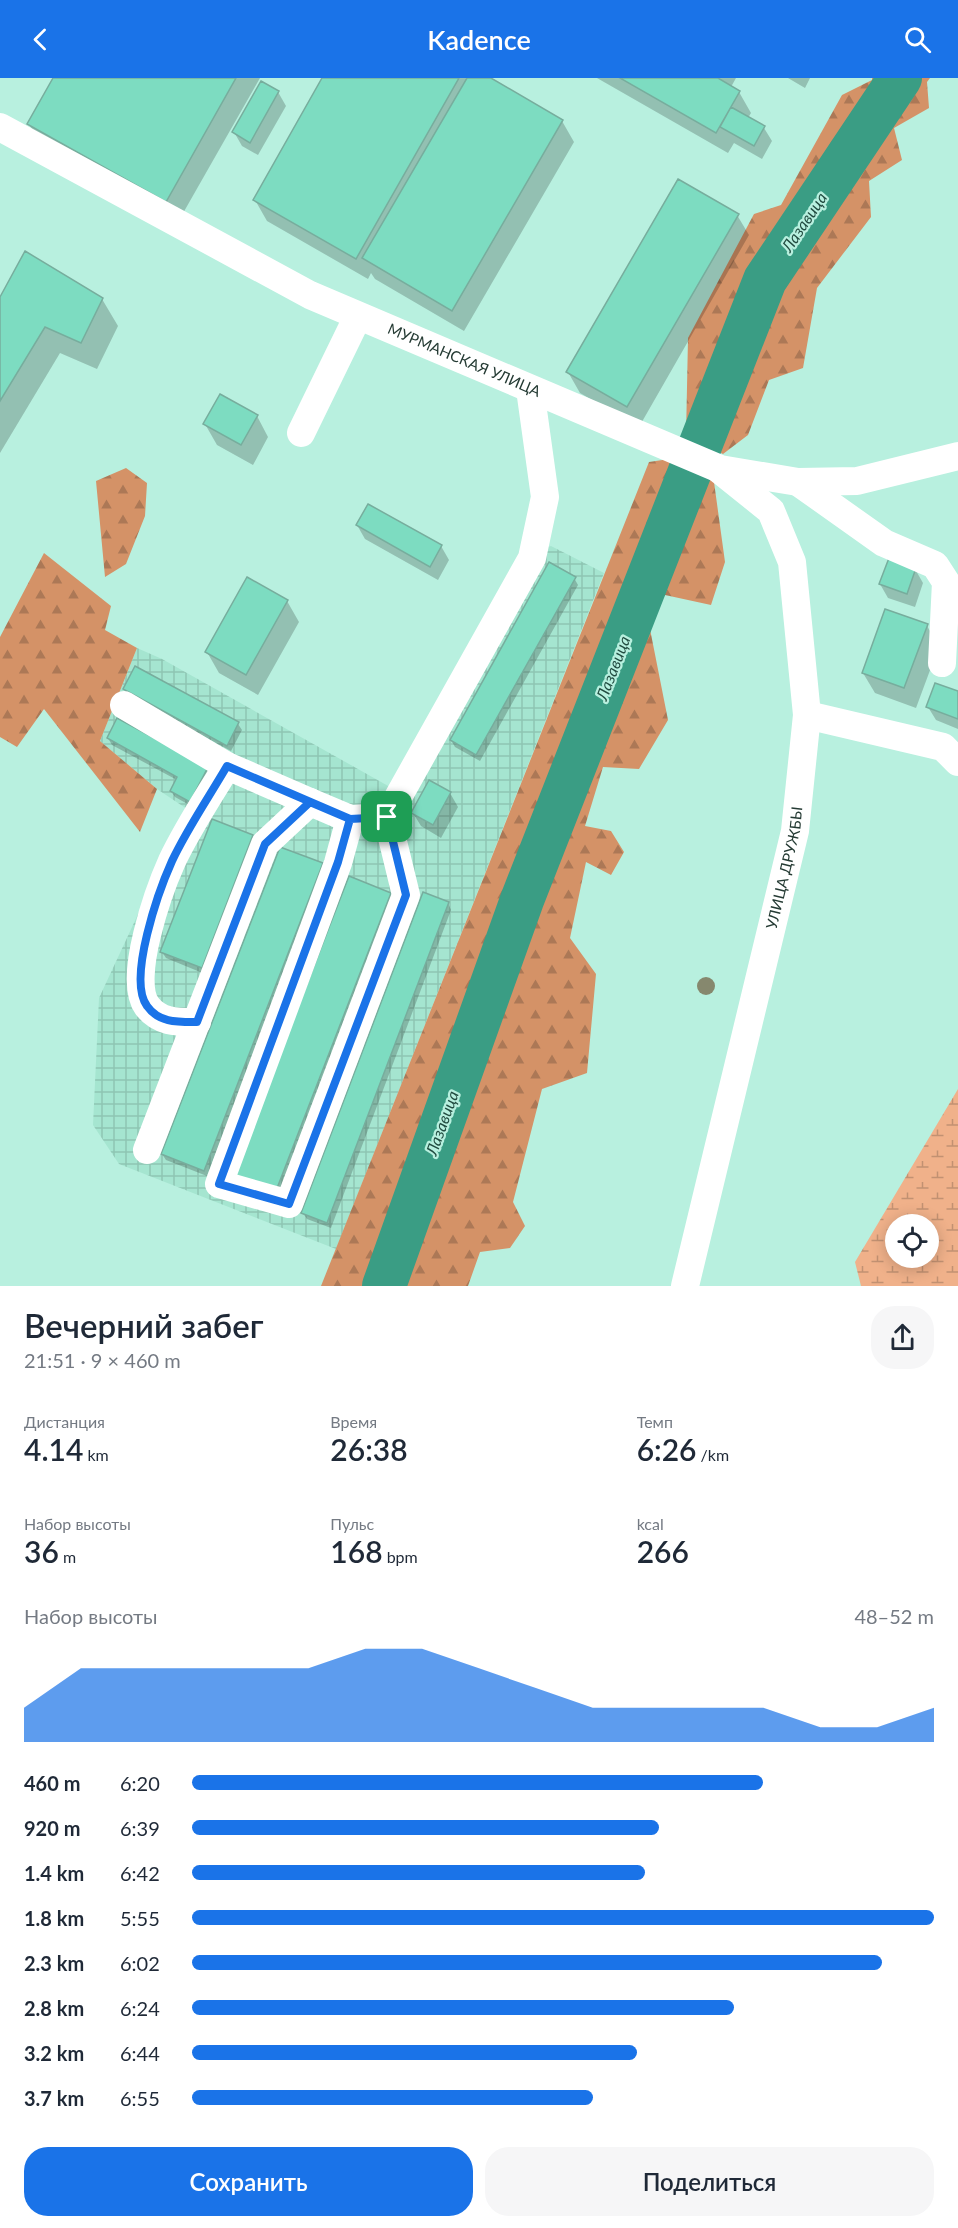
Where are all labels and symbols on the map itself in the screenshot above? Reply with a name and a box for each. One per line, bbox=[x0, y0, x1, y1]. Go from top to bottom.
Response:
water label: Лазавица bbox=[776, 189, 830, 256]
street label: МУРМАНСКАЯ УЛИЦА bbox=[385, 319, 545, 400]
water label: Лазавица bbox=[591, 633, 633, 703]
pin bbox=[361, 791, 412, 842]
street label: УЛИЦА ДРУЖБЫ bbox=[762, 806, 805, 931]
water label: Лазавица bbox=[421, 1088, 462, 1159]

